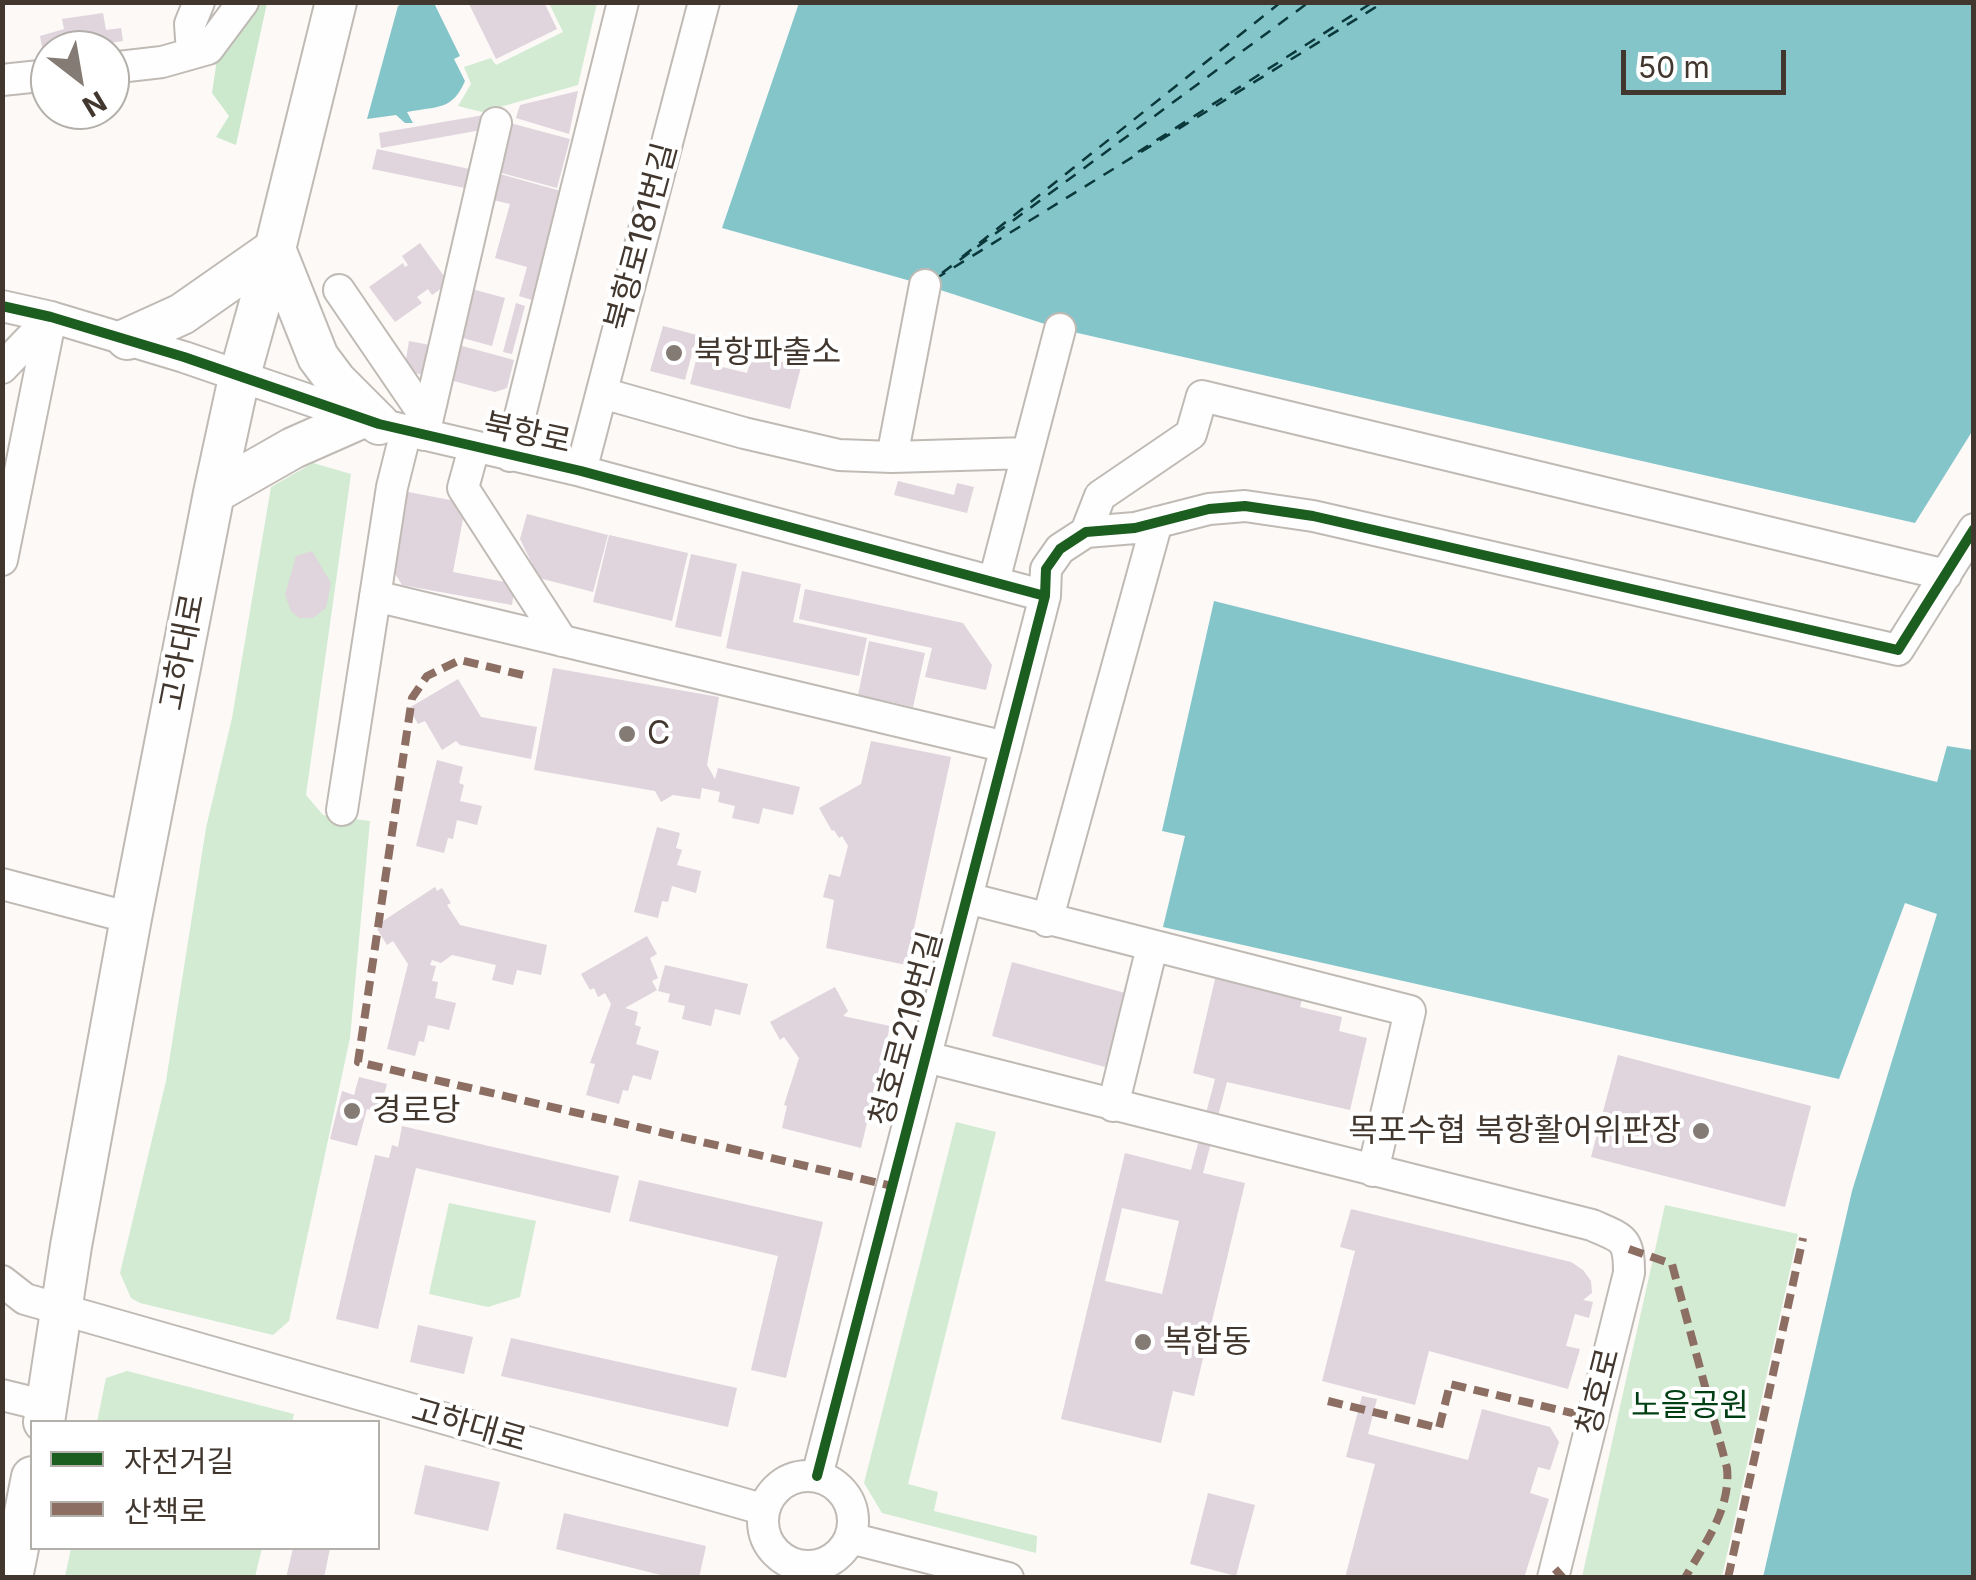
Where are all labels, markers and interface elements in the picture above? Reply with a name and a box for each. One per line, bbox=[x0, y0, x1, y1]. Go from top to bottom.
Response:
north arrow bbox=[30, 30, 130, 130]
scale bar bbox=[1626, 30, 1791, 92]
text: 50 m bbox=[1638, 49, 1710, 85]
text: N bbox=[77, 84, 112, 124]
street label: 북항로181번길 bbox=[598, 139, 686, 335]
place label: 북항파출소 bbox=[694, 334, 841, 372]
marker: 북항파출소 bbox=[663, 342, 685, 364]
street label: 북항로 bbox=[480, 406, 574, 462]
street label: 고하대로 bbox=[153, 591, 213, 713]
place label: C bbox=[647, 715, 670, 753]
marker: C bbox=[616, 723, 638, 745]
street label: 청호로219번길 bbox=[863, 928, 951, 1130]
place label: 경로당 bbox=[372, 1092, 460, 1130]
marker: 경로당 bbox=[341, 1100, 363, 1122]
place label: 목포수협 북항활어위판장 bbox=[1348, 1112, 1681, 1150]
marker: 목포수협 북항활어위판장 bbox=[1690, 1120, 1712, 1142]
place label: 복합동 bbox=[1163, 1323, 1251, 1361]
marker: 복합동 bbox=[1132, 1331, 1154, 1353]
street label: 청호로 bbox=[1570, 1345, 1628, 1439]
park label: 노을공원 bbox=[1631, 1387, 1749, 1425]
street label: 고하대로 bbox=[407, 1391, 531, 1461]
legend bbox=[30, 1420, 380, 1550]
text: 자전거길 bbox=[124, 1443, 234, 1479]
text: 산책로 bbox=[124, 1493, 207, 1529]

